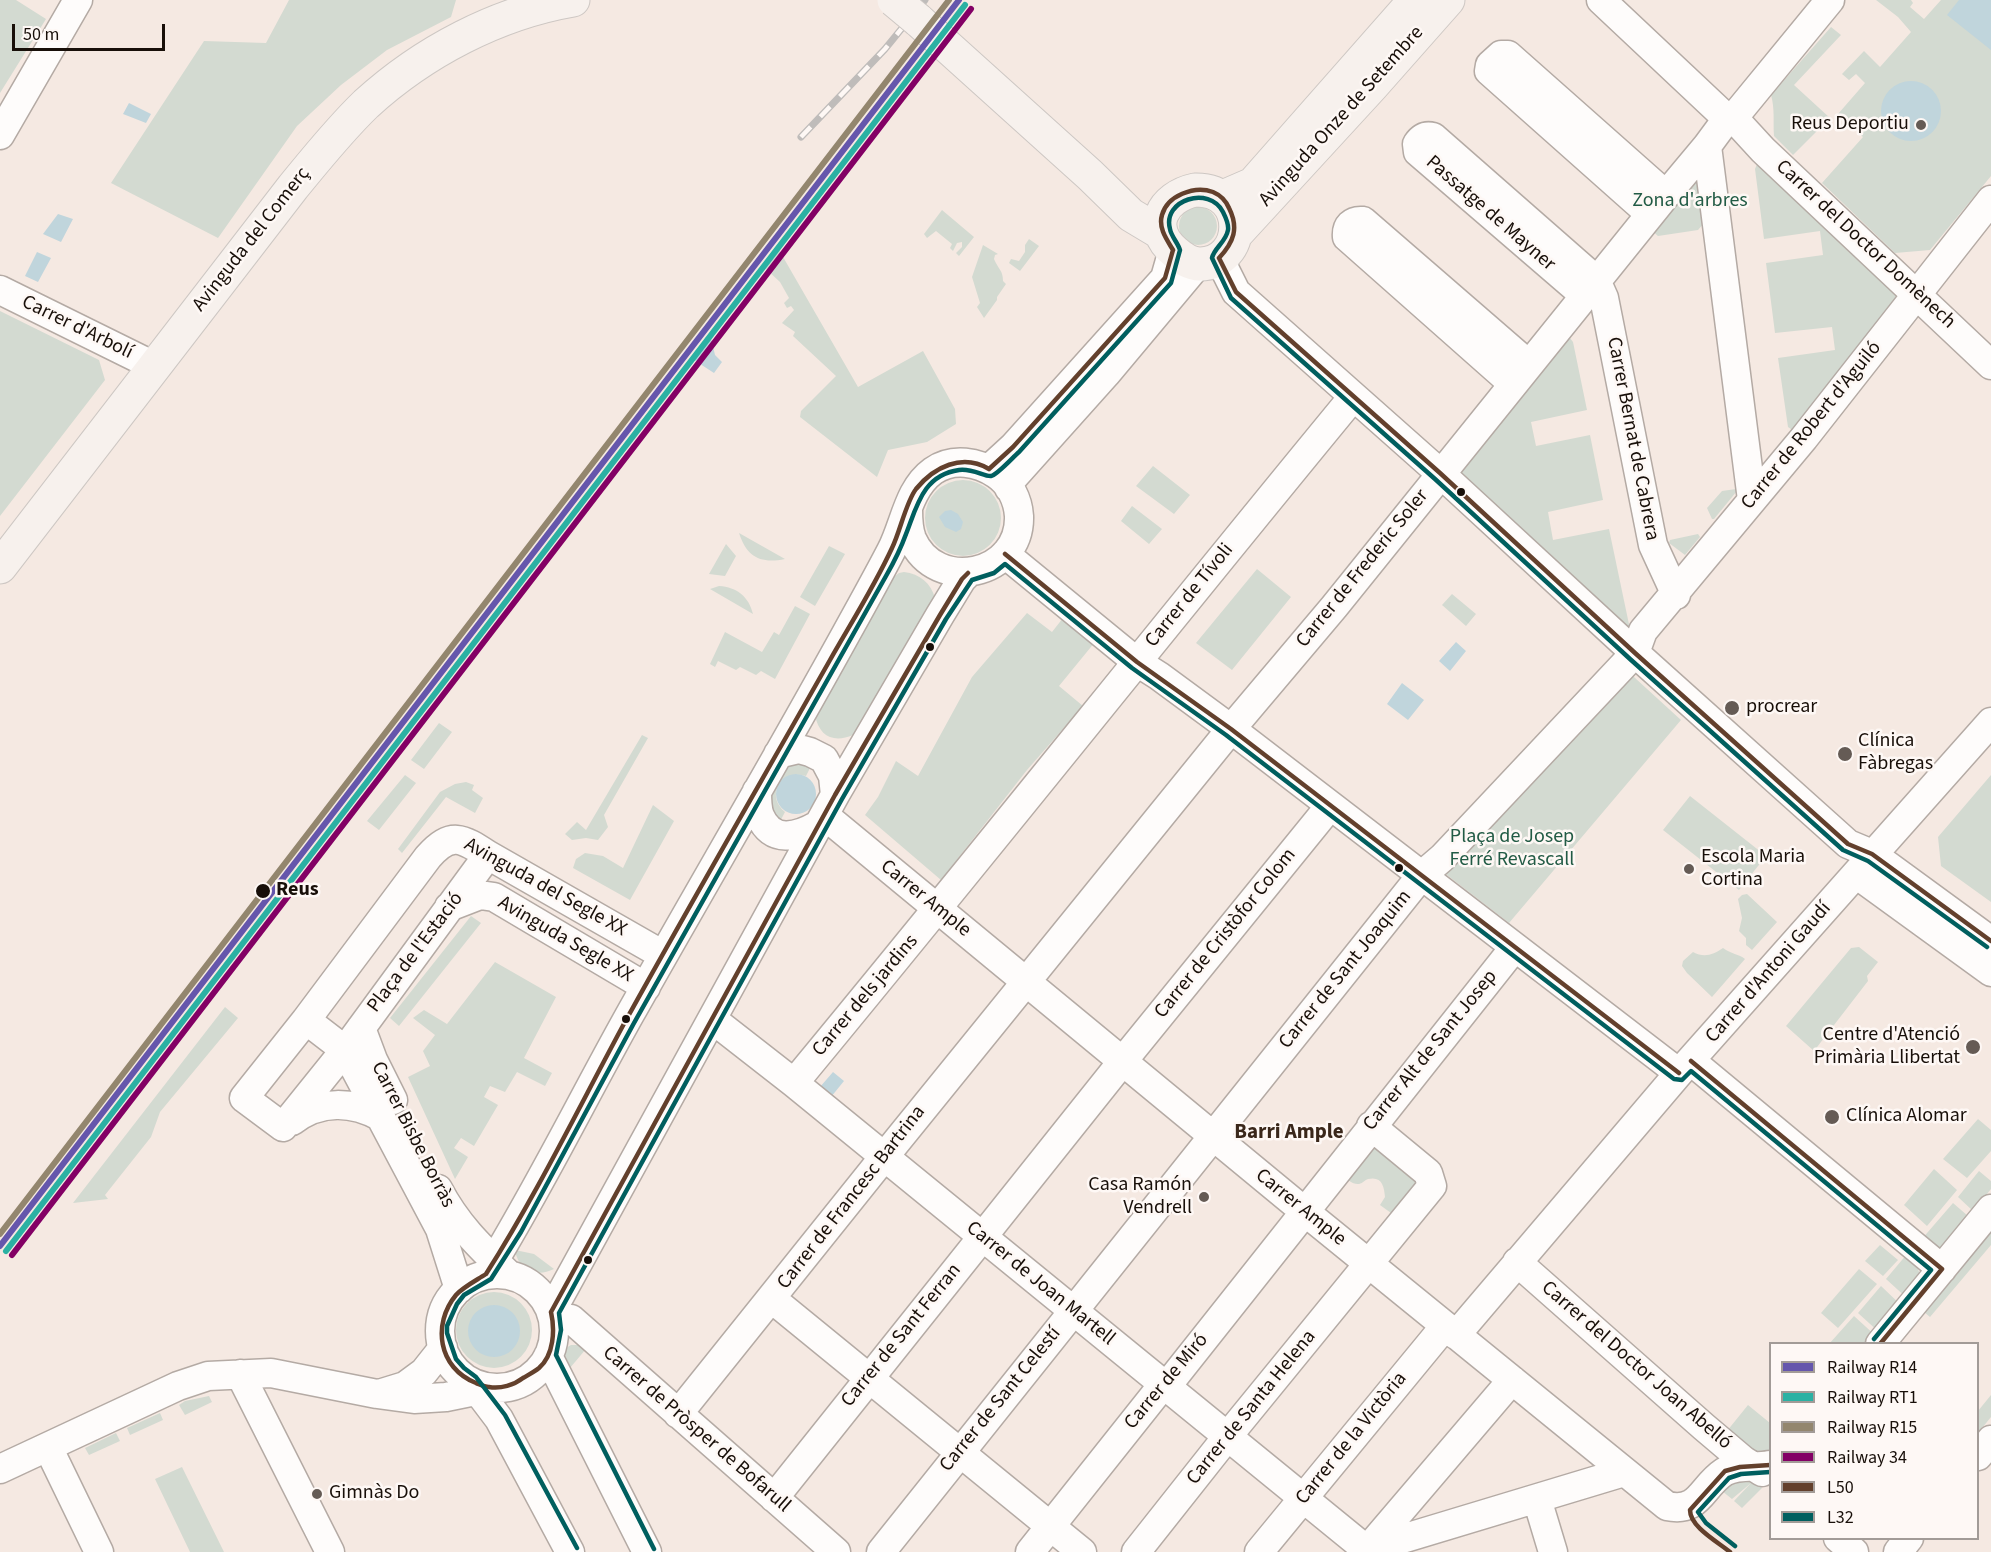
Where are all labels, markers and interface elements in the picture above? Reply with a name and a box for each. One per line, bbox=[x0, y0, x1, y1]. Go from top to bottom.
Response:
scale bar bbox=[15, 12, 168, 50]
text: 50 m bbox=[23, 22, 59, 47]
street label: Avinguda Onze de Setembre bbox=[1255, 22, 1429, 212]
place label: Reus Deportiu bbox=[1791, 113, 1909, 137]
marker: Reus Deportiu bbox=[1914, 118, 1928, 132]
street label: Passatge de Mayner bbox=[1420, 151, 1560, 277]
street label: Carrer del Doctor Domènech bbox=[1770, 155, 1960, 335]
street label: Avinguda del Comerç bbox=[188, 163, 316, 317]
park label: Zona d'arbres bbox=[1632, 190, 1748, 214]
street label: Carrer d'Arbolí bbox=[17, 291, 137, 365]
street label: Carrer Bernat de Cabrera bbox=[1600, 335, 1664, 543]
street label: Carrer de Robert d'Aguiló bbox=[1737, 337, 1887, 515]
street label: Carrer de Frederic Soler bbox=[1292, 485, 1434, 653]
unlabelled marker bbox=[1455, 486, 1467, 498]
street label: Carrer de Tívoli bbox=[1141, 539, 1239, 653]
unlabelled marker bbox=[924, 641, 936, 653]
place label: procrear bbox=[1746, 696, 1817, 720]
marker: procrear bbox=[1723, 699, 1741, 717]
place label: Clínica Fàbregas bbox=[1858, 730, 1933, 777]
marker: Clínica Fàbregas bbox=[1836, 745, 1854, 763]
park label: Plaça de Josep Ferré Revascall bbox=[1450, 826, 1574, 873]
street label: Avinguda del Segle XX bbox=[460, 833, 630, 943]
street label: Carrer de Cristòfor Colom bbox=[1150, 844, 1302, 1024]
place label: Escola Maria Cortina bbox=[1701, 846, 1805, 893]
street label: Carrer Ample bbox=[875, 855, 975, 943]
unlabelled marker bbox=[1393, 862, 1405, 874]
marker: Escola Maria Cortina bbox=[1682, 862, 1696, 876]
place label: Reus bbox=[276, 879, 319, 903]
marker: Reus bbox=[254, 882, 272, 900]
street label: Carrer de Sant Joaquim bbox=[1275, 886, 1417, 1054]
street label: Plaça de l'Estació bbox=[363, 888, 469, 1018]
street label: Avinguda Segle XX bbox=[493, 892, 637, 988]
street label: Carrer d'Antoni Gaudí bbox=[1701, 897, 1837, 1049]
street label: Carrer dels jardins bbox=[808, 930, 924, 1062]
street label: Carrer Alt de Sant Josep bbox=[1359, 966, 1503, 1136]
unlabelled marker bbox=[620, 1013, 632, 1025]
place label: Centre d'Atenció Primària Llibertat bbox=[1814, 1024, 1960, 1071]
marker: Centre d'Atenció Primària Llibertat bbox=[1964, 1038, 1982, 1056]
street label: Carrer Bisbe Borràs bbox=[365, 1058, 459, 1212]
street label: Carrer de Francesc Bartrina bbox=[773, 1101, 931, 1295]
place label: Clínica Alomar bbox=[1846, 1105, 1967, 1129]
marker: Clínica Alomar bbox=[1823, 1108, 1841, 1126]
district label: Barri Ample bbox=[1234, 1120, 1344, 1146]
street label: Carrer Ample bbox=[1250, 1164, 1350, 1252]
place label: Casa Ramón Vendrell bbox=[1088, 1174, 1192, 1221]
marker: Casa Ramón Vendrell bbox=[1197, 1190, 1211, 1204]
street label: Carrer de Joan Martell bbox=[961, 1217, 1119, 1351]
unlabelled marker bbox=[582, 1254, 594, 1266]
street label: Carrer de Sant Ferran bbox=[837, 1259, 967, 1413]
street label: Carrer del Doctor Joan Abelló bbox=[1536, 1277, 1736, 1455]
street label: Carrer de Sant Celestí bbox=[935, 1323, 1067, 1477]
street label: Carrer de Santa Helena bbox=[1182, 1326, 1322, 1490]
street label: Carrer de Miró bbox=[1120, 1329, 1214, 1435]
street label: Carrer de Pròsper de Bofarull bbox=[597, 1342, 795, 1518]
legend bbox=[1769, 1342, 1979, 1540]
text: Railway R14 bbox=[1827, 1355, 1917, 1380]
street label: Carrer de la Victòria bbox=[1291, 1368, 1413, 1510]
text: Railway RT1 bbox=[1827, 1385, 1918, 1410]
text: Railway R15 bbox=[1827, 1415, 1917, 1440]
text: Railway 34 bbox=[1827, 1445, 1907, 1470]
text: L50 bbox=[1827, 1475, 1854, 1500]
place label: Gimnàs Do bbox=[329, 1482, 419, 1506]
marker: Gimnàs Do bbox=[310, 1487, 324, 1501]
text: L32 bbox=[1827, 1505, 1854, 1530]

